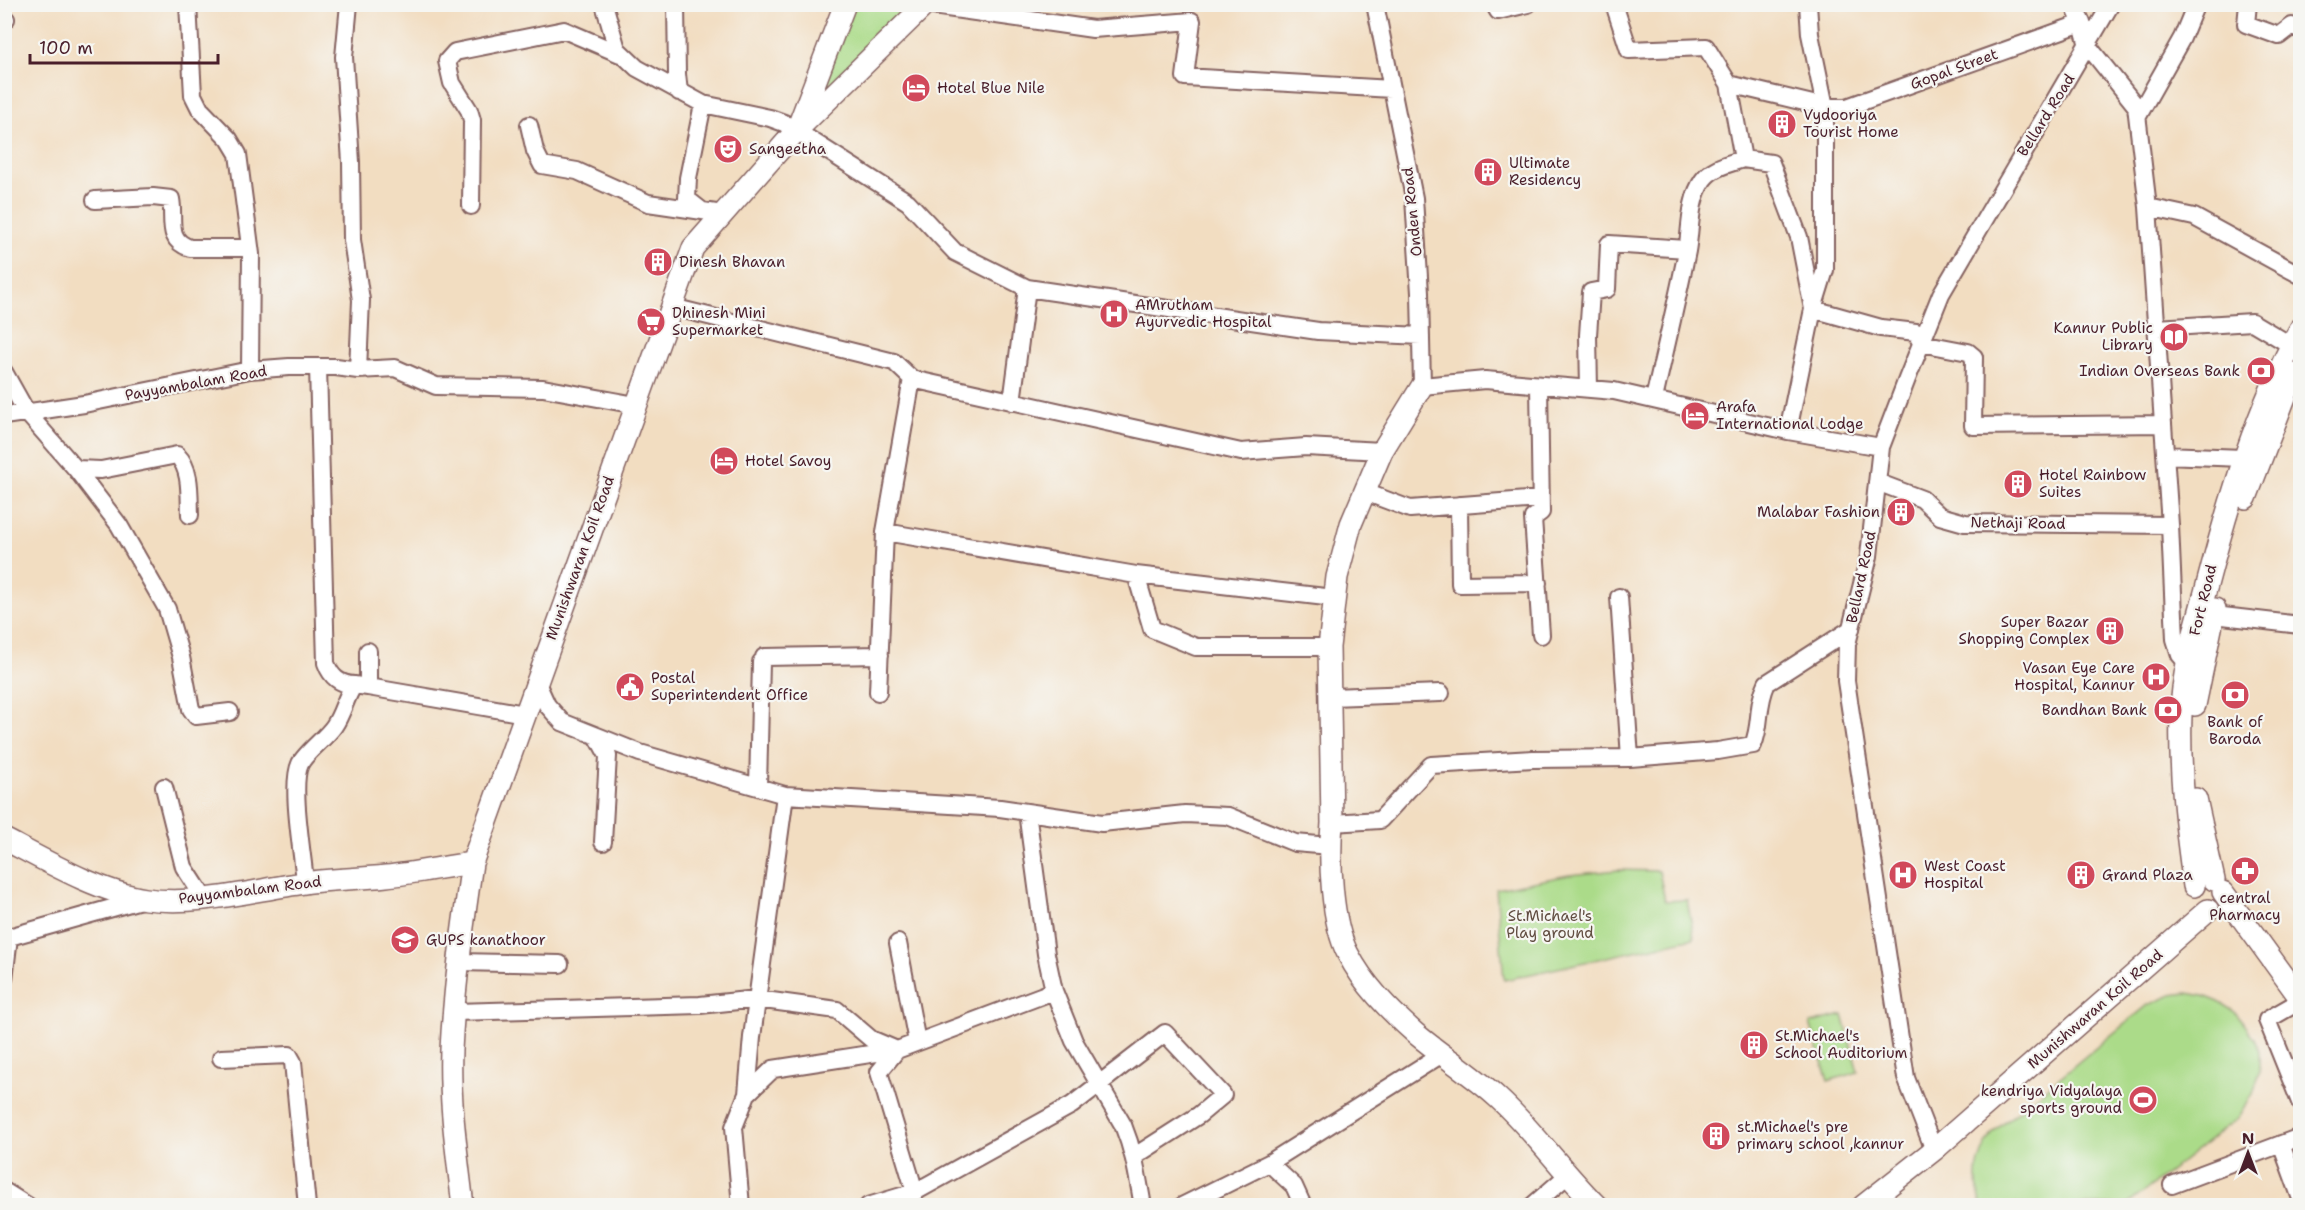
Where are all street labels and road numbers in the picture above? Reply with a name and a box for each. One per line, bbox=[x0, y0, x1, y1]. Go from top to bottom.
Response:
street label: Gopal Street bbox=[1907, 44, 2001, 94]
street label: Bellard Road bbox=[2013, 69, 2080, 160]
street label: Onden Road bbox=[1397, 166, 1427, 258]
street label: Payyambalam Road bbox=[123, 361, 269, 405]
street label: Munishwaran Koil Road bbox=[541, 473, 619, 643]
street label: Nethaji Road bbox=[1970, 512, 2066, 534]
street label: Bellard Road bbox=[1841, 529, 1881, 625]
street label: Fort Road bbox=[2185, 562, 2222, 638]
street label: Payyambalam Road bbox=[177, 871, 323, 909]
street label: Munishwaran Koil Road bbox=[2023, 944, 2167, 1073]

